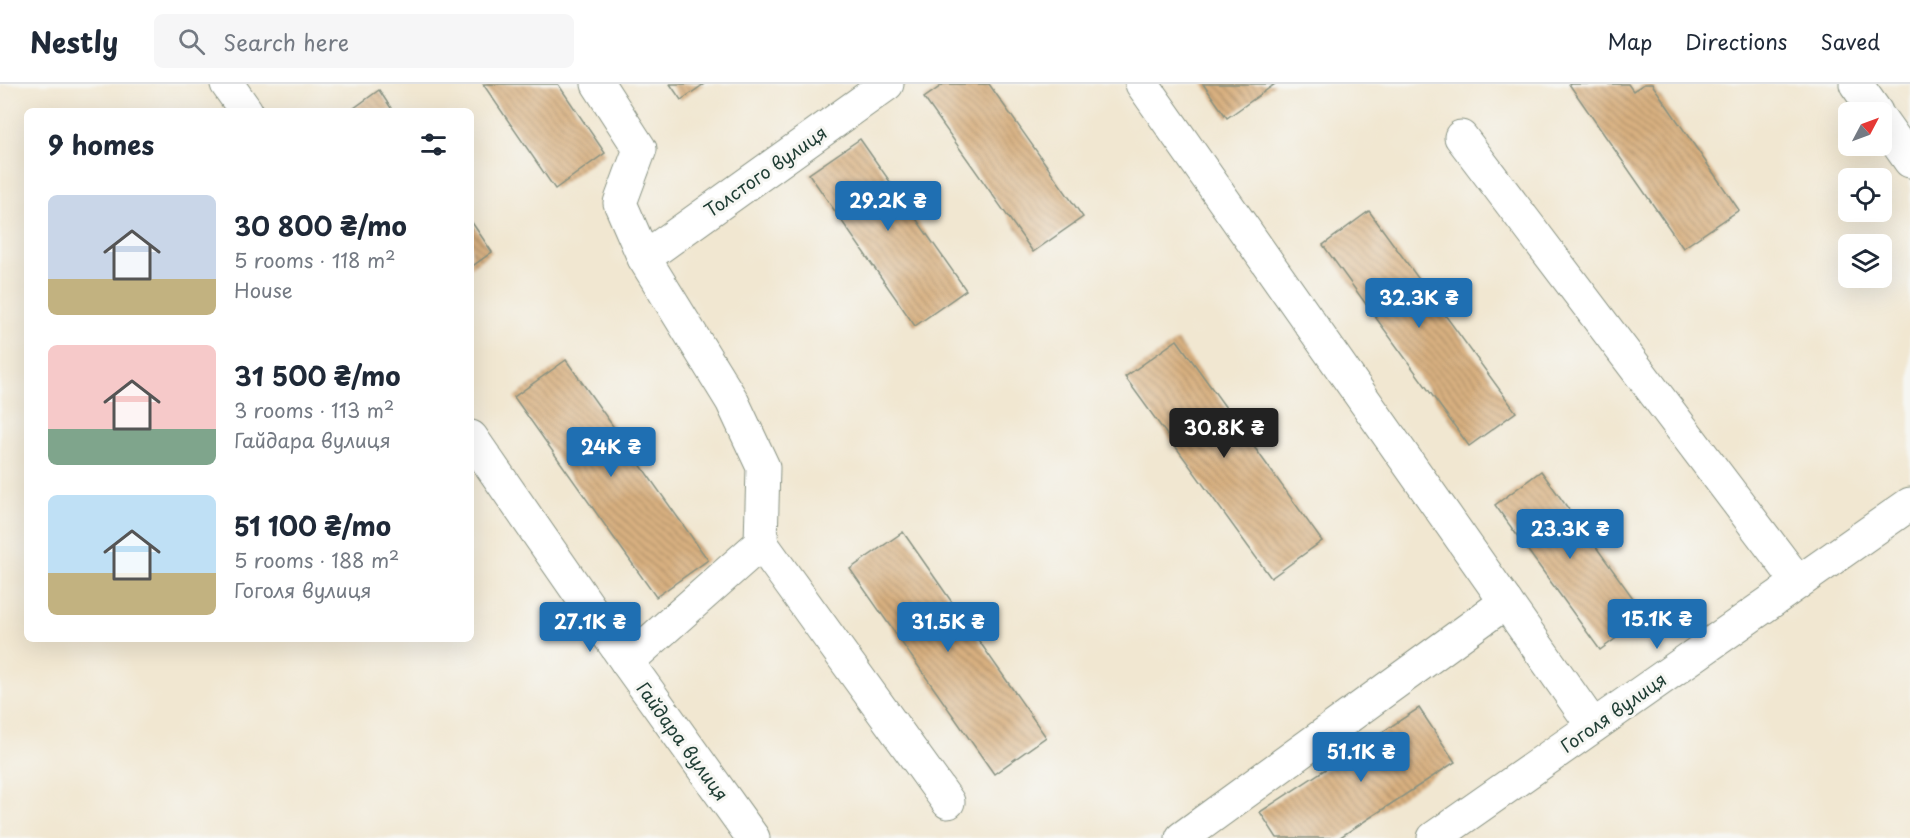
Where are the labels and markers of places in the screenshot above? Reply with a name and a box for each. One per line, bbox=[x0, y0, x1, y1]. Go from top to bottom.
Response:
pin: 29.2K ₴ bbox=[833, 181, 943, 232]
pin: 32.3K ₴ bbox=[1364, 278, 1474, 329]
pin: 30.8K ₴ bbox=[1169, 408, 1279, 459]
pin: 24K ₴ bbox=[569, 427, 653, 478]
pin: 23.3K ₴ bbox=[1515, 509, 1625, 560]
pin: 15.1K ₴ bbox=[1602, 599, 1712, 650]
pin: 27.1K ₴ bbox=[535, 602, 645, 653]
pin: 31.5K ₴ bbox=[893, 602, 1003, 653]
pin: 51.1K ₴ bbox=[1306, 732, 1416, 783]

